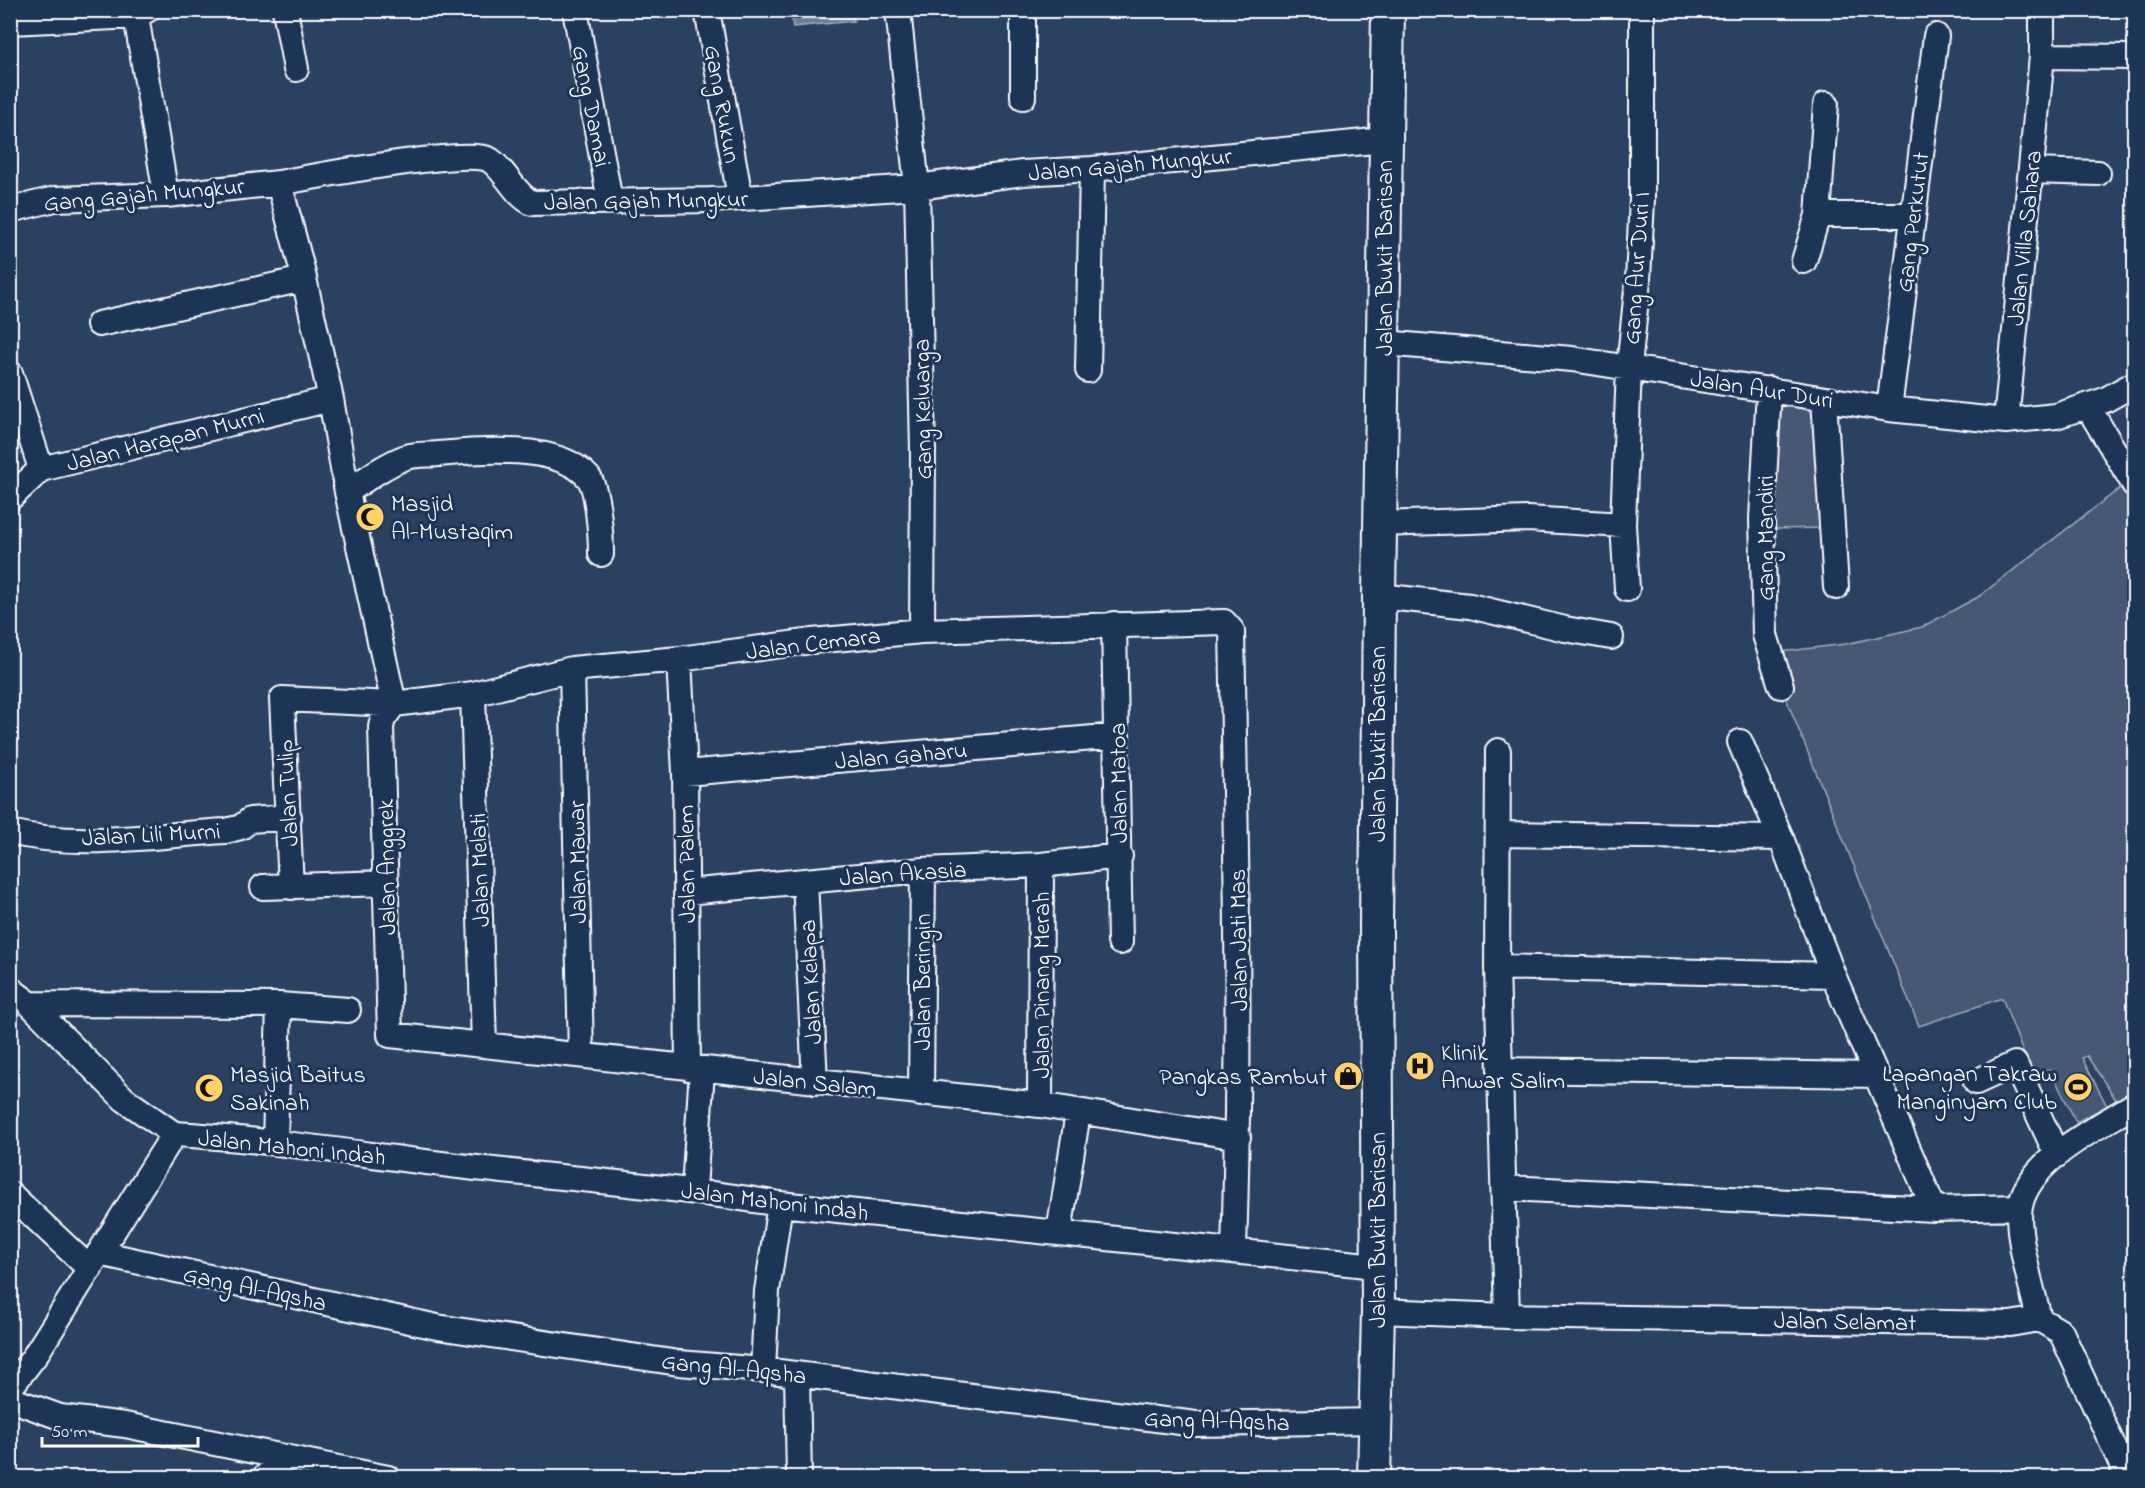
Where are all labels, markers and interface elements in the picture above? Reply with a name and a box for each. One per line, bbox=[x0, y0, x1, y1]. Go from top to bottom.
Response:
street label: Gang Damai bbox=[561, 43, 618, 170]
street label: Gang Rukun bbox=[693, 43, 748, 166]
street label: Jalan Gajah Mungkur bbox=[1027, 140, 1234, 193]
street label: Jalan Villa Sahara bbox=[2000, 149, 2053, 328]
street label: Gang Perkutut bbox=[1889, 150, 1940, 295]
street label: Jalan Bukit Barisan bbox=[1369, 160, 1404, 356]
street label: Gang Gajah Mungkur bbox=[42, 170, 247, 223]
street label: Jalan Gajah Mungkur bbox=[544, 183, 749, 222]
street label: Gang Aur Duri I bbox=[1616, 191, 1661, 346]
street label: Gang Keluarga bbox=[906, 338, 943, 480]
street label: Jalan Aur Duri bbox=[1688, 363, 1836, 420]
street label: Jalan Harapan Murni bbox=[63, 400, 268, 483]
street label: Gang Mandiri bbox=[1750, 475, 1785, 601]
place label: Masjid Al-Mustaqim bbox=[391, 488, 513, 551]
mosque icon: Masjid Al-Mustaqim bbox=[354, 501, 386, 533]
street label: Jalan Cemara bbox=[744, 620, 883, 671]
street label: Jalan Bukit Barisan bbox=[1362, 646, 1397, 842]
street label: Jalan Matoa bbox=[1102, 722, 1139, 844]
street label: Jalan Gaharu bbox=[833, 734, 969, 781]
street label: Jalan Tulip bbox=[269, 739, 310, 847]
street label: Jalan Anggrek bbox=[370, 798, 407, 935]
street label: Jalan Mawar bbox=[561, 800, 598, 924]
street label: Jalan Palem bbox=[670, 804, 707, 923]
street label: Jalan Melati bbox=[462, 812, 501, 928]
street label: Jalan Lili Murni bbox=[81, 815, 221, 858]
street label: Jalan Akasia bbox=[838, 854, 968, 897]
street label: Jalan Jati Mas bbox=[1222, 869, 1259, 1011]
street label: Jalan Pinang Merah bbox=[1026, 892, 1061, 1078]
street label: Jalan Beringin bbox=[907, 914, 942, 1050]
street label: Jalan Kelapa bbox=[792, 919, 833, 1045]
place label: Klinik Anwar Salim bbox=[1441, 1037, 1565, 1100]
hospital icon: Klinik Anwar Salim bbox=[1404, 1050, 1436, 1082]
place label: Lapangan Takraw Manginyam Club bbox=[1882, 1058, 2057, 1122]
place label: Masjid Baitus Sakinah bbox=[230, 1059, 366, 1122]
shop icon: Pangkas Rambut bbox=[1332, 1060, 1364, 1092]
street label: Jalan Salam bbox=[752, 1061, 878, 1108]
place label: Pangkas Rambut bbox=[1159, 1061, 1327, 1096]
sports icon: Lapangan Takraw Manginyam Club bbox=[2062, 1071, 2094, 1103]
mosque icon: Masjid Baitus Sakinah bbox=[193, 1072, 225, 1104]
street label: Jalan Mahoni Indah bbox=[196, 1122, 387, 1177]
street label: Jalan Bukit Barisan bbox=[1362, 1132, 1397, 1328]
street label: Jalan Mahoni Indah bbox=[679, 1175, 870, 1232]
street label: Gang Al-Aqsha bbox=[180, 1258, 329, 1323]
street label: Jalan Selamat bbox=[1774, 1305, 1916, 1342]
street label: Gang Al-Aqsha bbox=[659, 1345, 808, 1396]
street label: Gang Al-Aqsha bbox=[1143, 1402, 1290, 1443]
scale bar bbox=[42, 1410, 198, 1448]
text: 50 m bbox=[51, 1420, 88, 1446]

